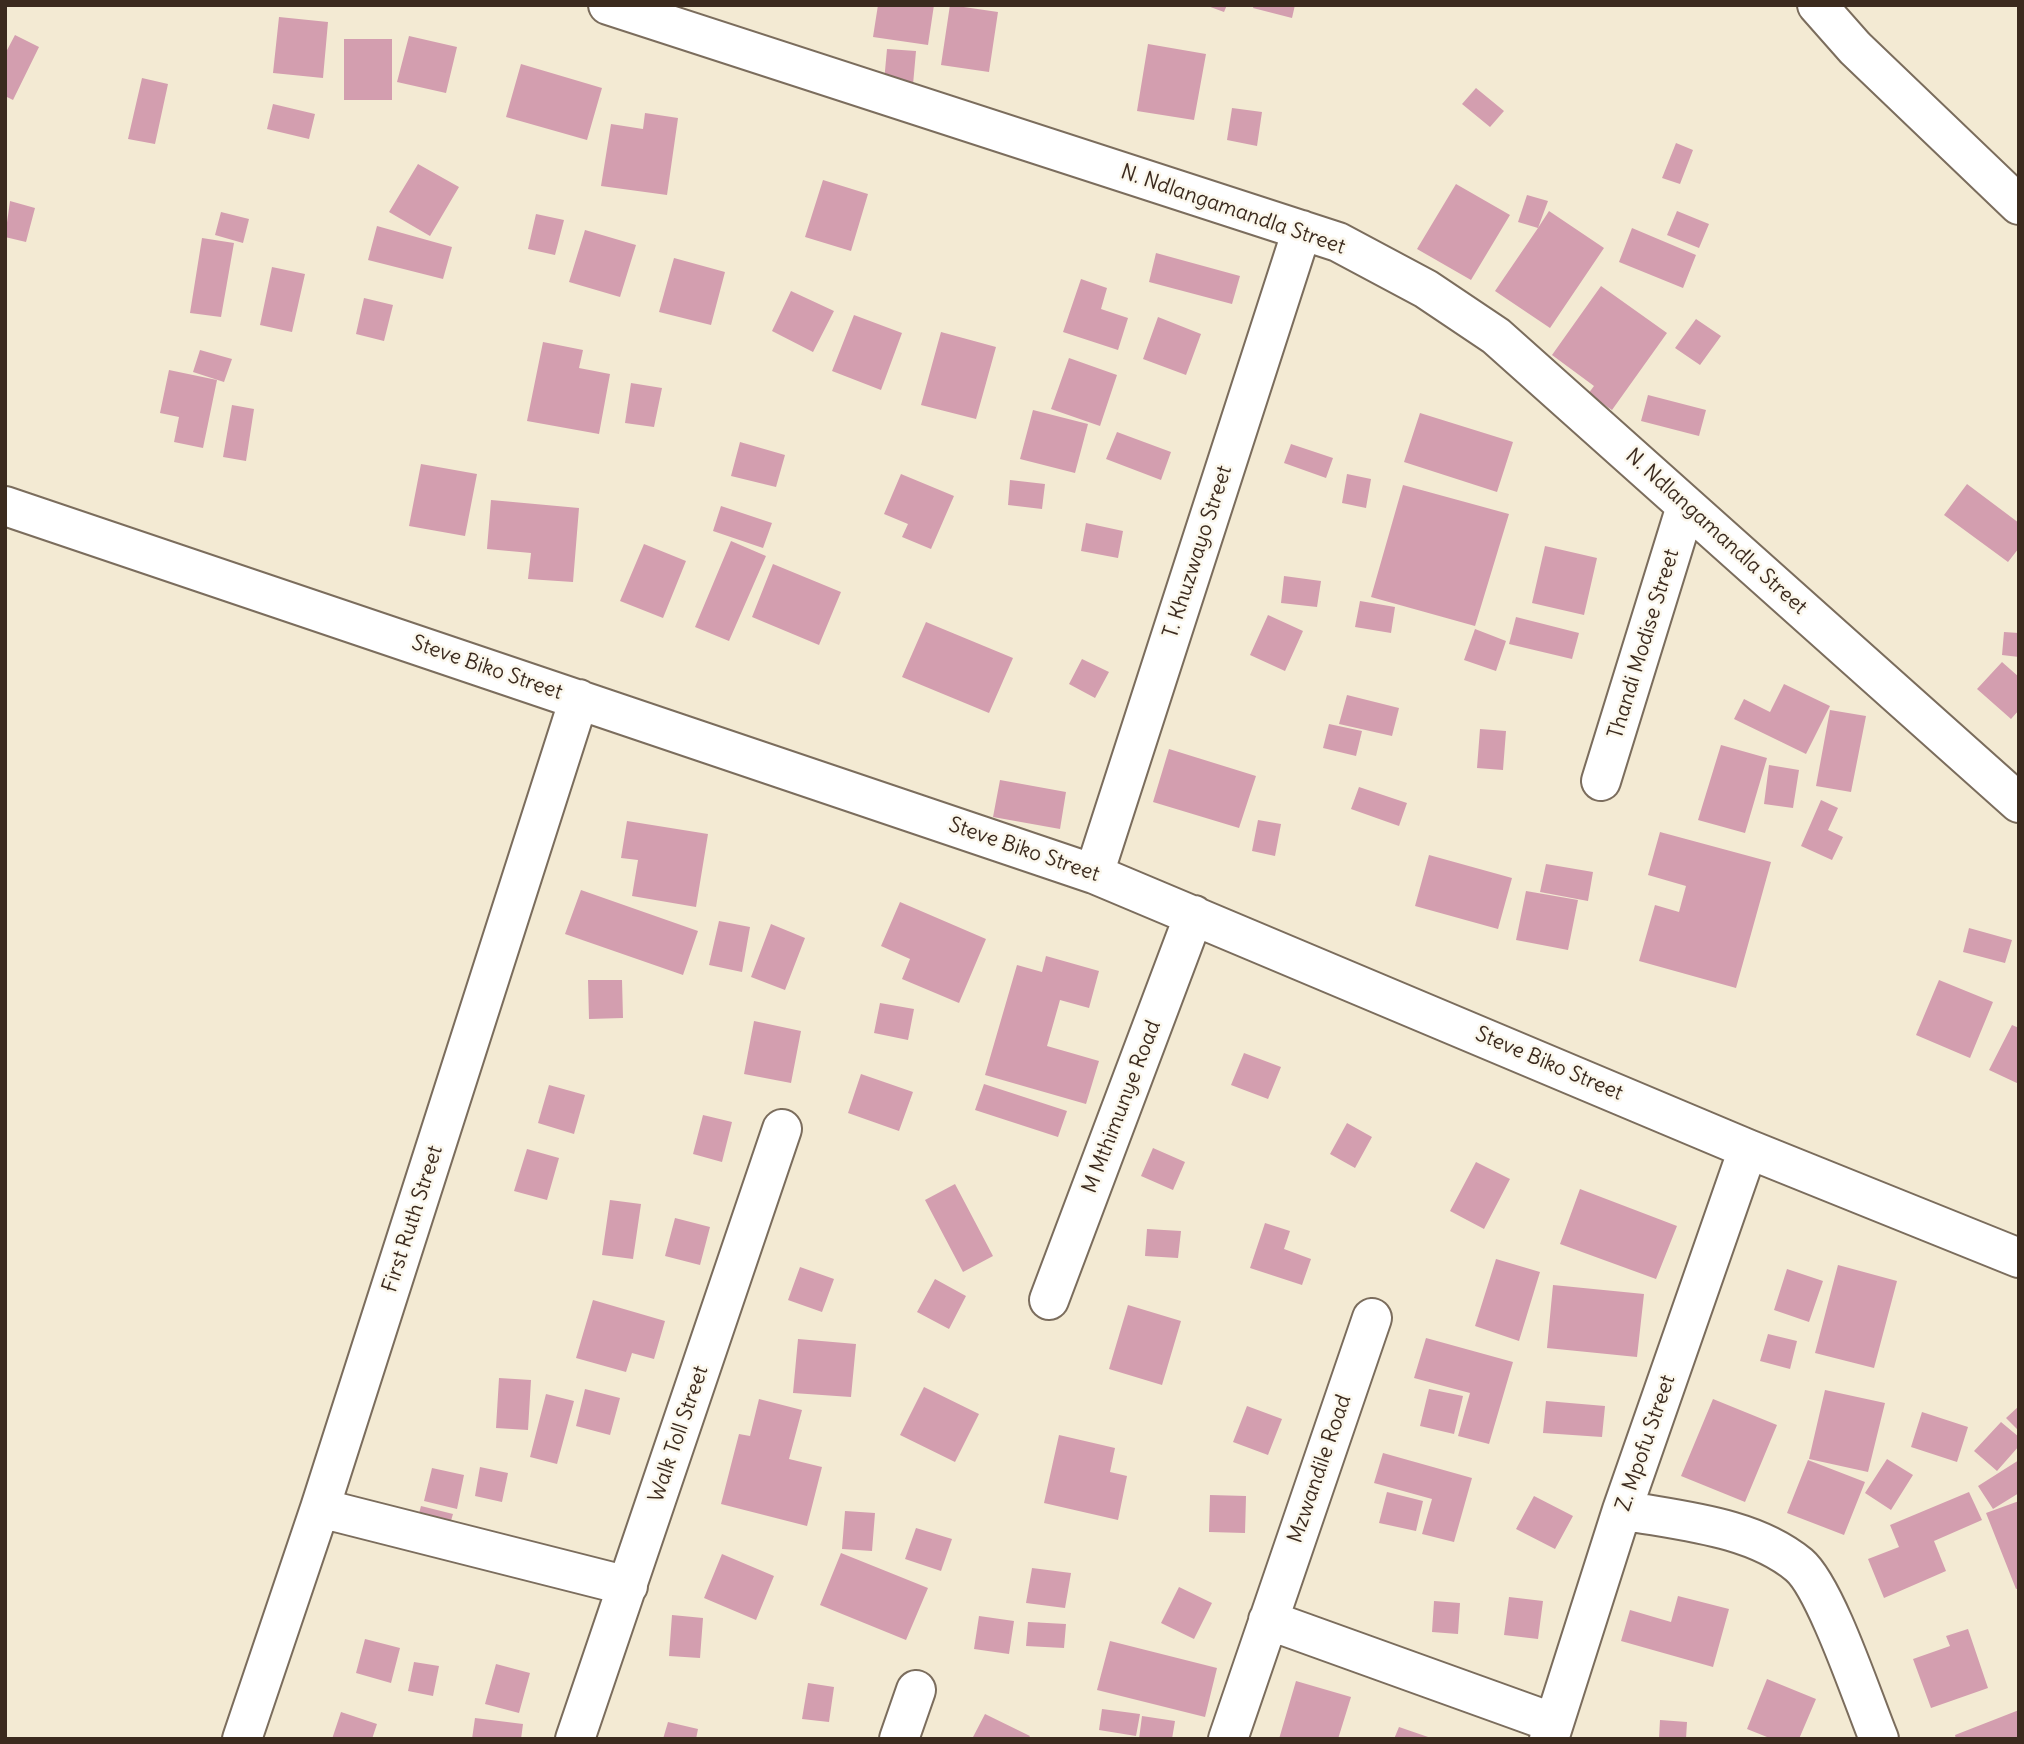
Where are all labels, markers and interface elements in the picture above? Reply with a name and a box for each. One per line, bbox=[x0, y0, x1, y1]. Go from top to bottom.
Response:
street label: N. Ndlangamandla Street bbox=[1117, 160, 1349, 260]
street label: N. Ndlangamandla Street bbox=[1620, 444, 1812, 620]
street label: T. Khuzwayo Street bbox=[1158, 463, 1238, 641]
street label: Thandi Modise Street bbox=[1603, 546, 1685, 742]
street label: Steve Biko Street bbox=[408, 630, 566, 706]
street label: Steve Biko Street bbox=[945, 812, 1103, 888]
street label: M Mthimunye Road bbox=[1077, 1017, 1167, 1197]
street label: Steve Biko Street bbox=[1471, 1022, 1627, 1106]
street label: First Ruth Street bbox=[377, 1143, 449, 1295]
street label: Walk Toll Street bbox=[644, 1362, 714, 1506]
street label: Z. Mpofu Street bbox=[1611, 1372, 1681, 1514]
street label: Mzwandile Road bbox=[1283, 1392, 1357, 1546]

